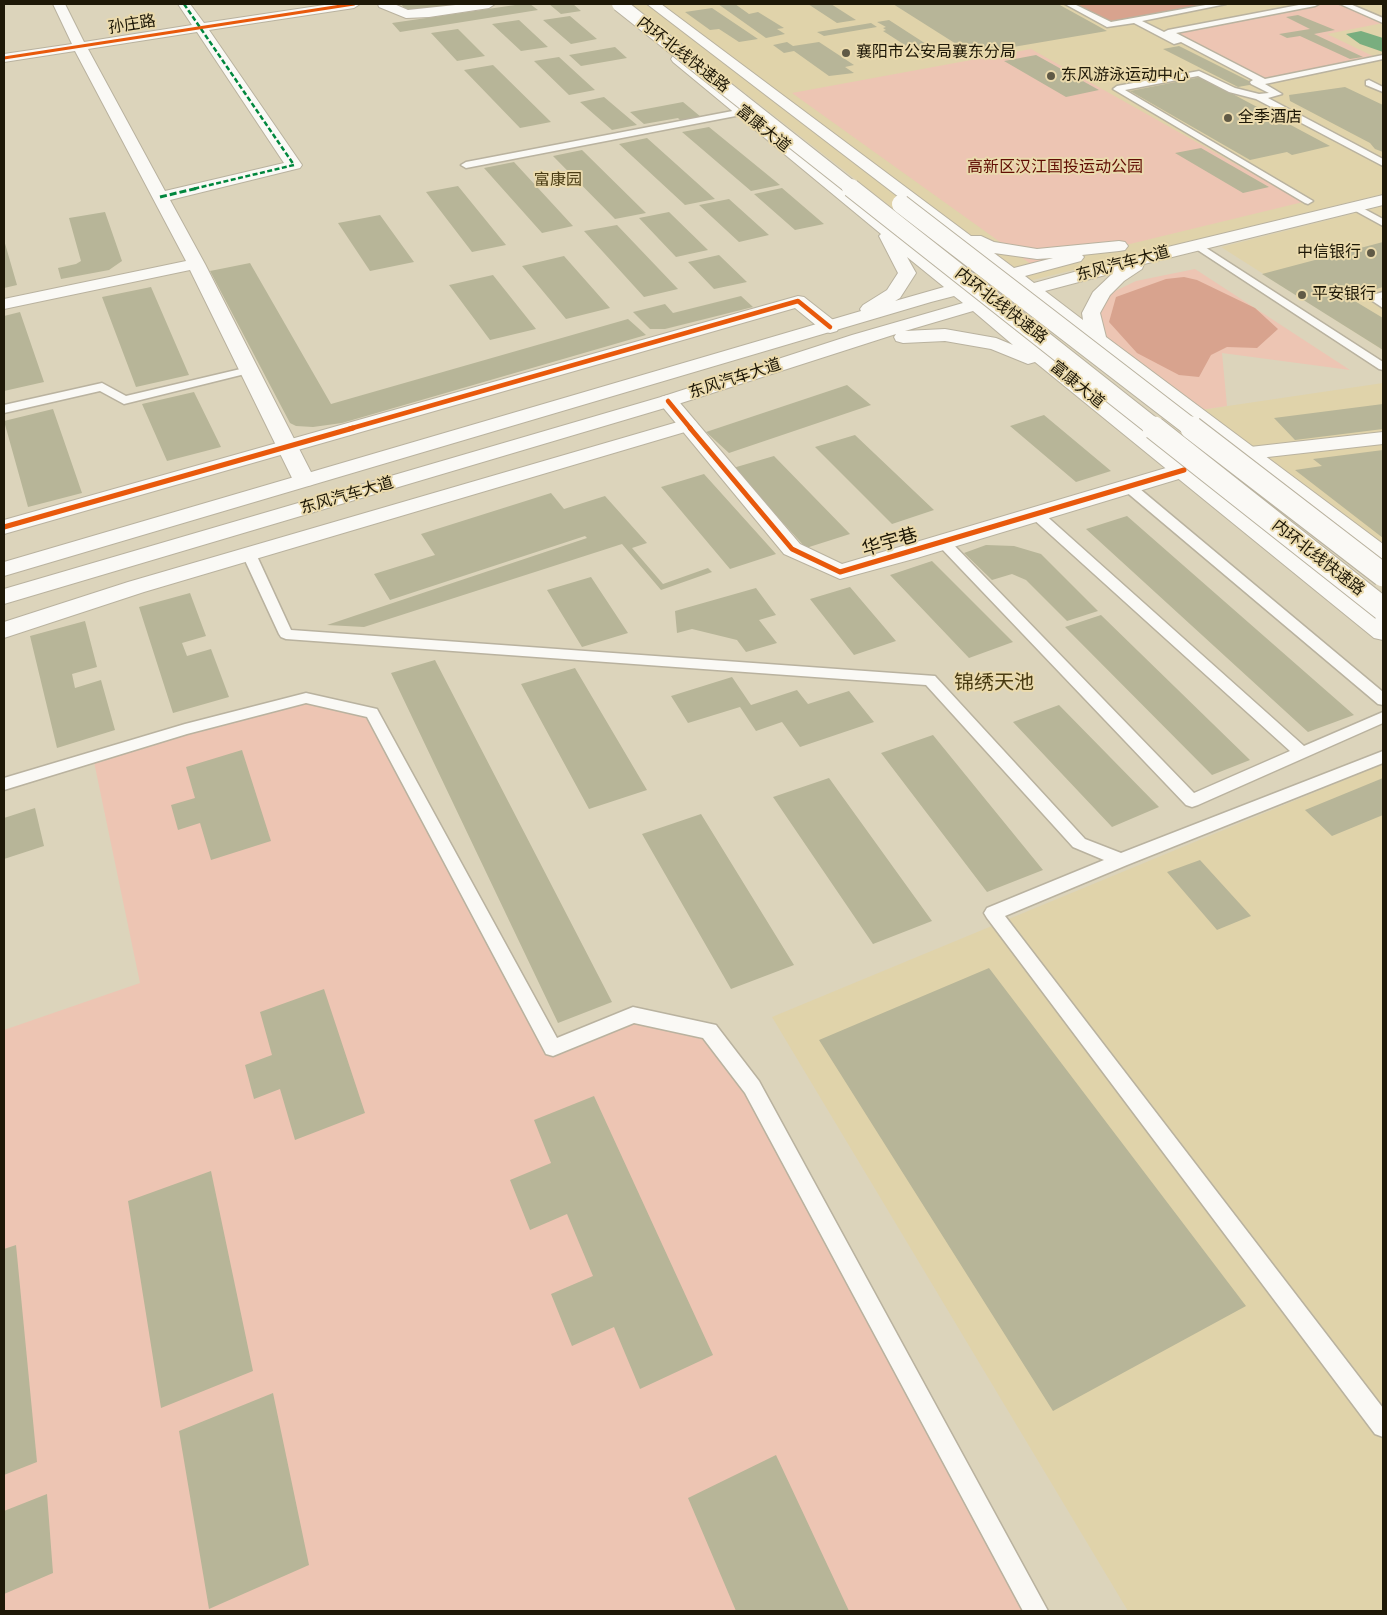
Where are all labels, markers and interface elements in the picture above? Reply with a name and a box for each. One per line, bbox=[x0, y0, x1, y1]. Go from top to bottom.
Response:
street label: 孙庄路 bbox=[107, 12, 157, 38]
street label: 内环北线快速路 bbox=[633, 13, 733, 97]
place label: 襄阳市公安局襄东分局 bbox=[856, 43, 1016, 63]
marker: 襄阳市公安局襄东分局 bbox=[840, 47, 852, 59]
place label: 东风游泳运动中心 bbox=[1061, 66, 1189, 86]
marker: 东风游泳运动中心 bbox=[1045, 70, 1057, 82]
street label: 富康大道 bbox=[732, 101, 794, 157]
place label: 全季酒店 bbox=[1238, 108, 1302, 128]
marker: 全季酒店 bbox=[1222, 112, 1234, 124]
park label: 高新区汉江国投运动公园 bbox=[967, 158, 1143, 178]
district label: 富康园 bbox=[534, 171, 582, 191]
street label: 东风汽车大道 bbox=[1074, 242, 1172, 286]
place label: 中信银行 bbox=[1297, 243, 1361, 263]
marker: 中信银行 bbox=[1365, 247, 1377, 259]
street label: 内环北线快速路 bbox=[951, 264, 1051, 348]
place label: 平安银行 bbox=[1312, 285, 1376, 305]
marker: 平安银行 bbox=[1296, 289, 1308, 301]
street label: 东风汽车大道 bbox=[686, 355, 784, 403]
street label: 富康大道 bbox=[1046, 357, 1108, 413]
street label: 东风汽车大道 bbox=[298, 474, 396, 518]
street label: 内环北线快速路 bbox=[1268, 516, 1368, 600]
street label: 华宇巷 bbox=[859, 524, 921, 562]
district label: 锦绣天池 bbox=[954, 672, 1034, 696]

